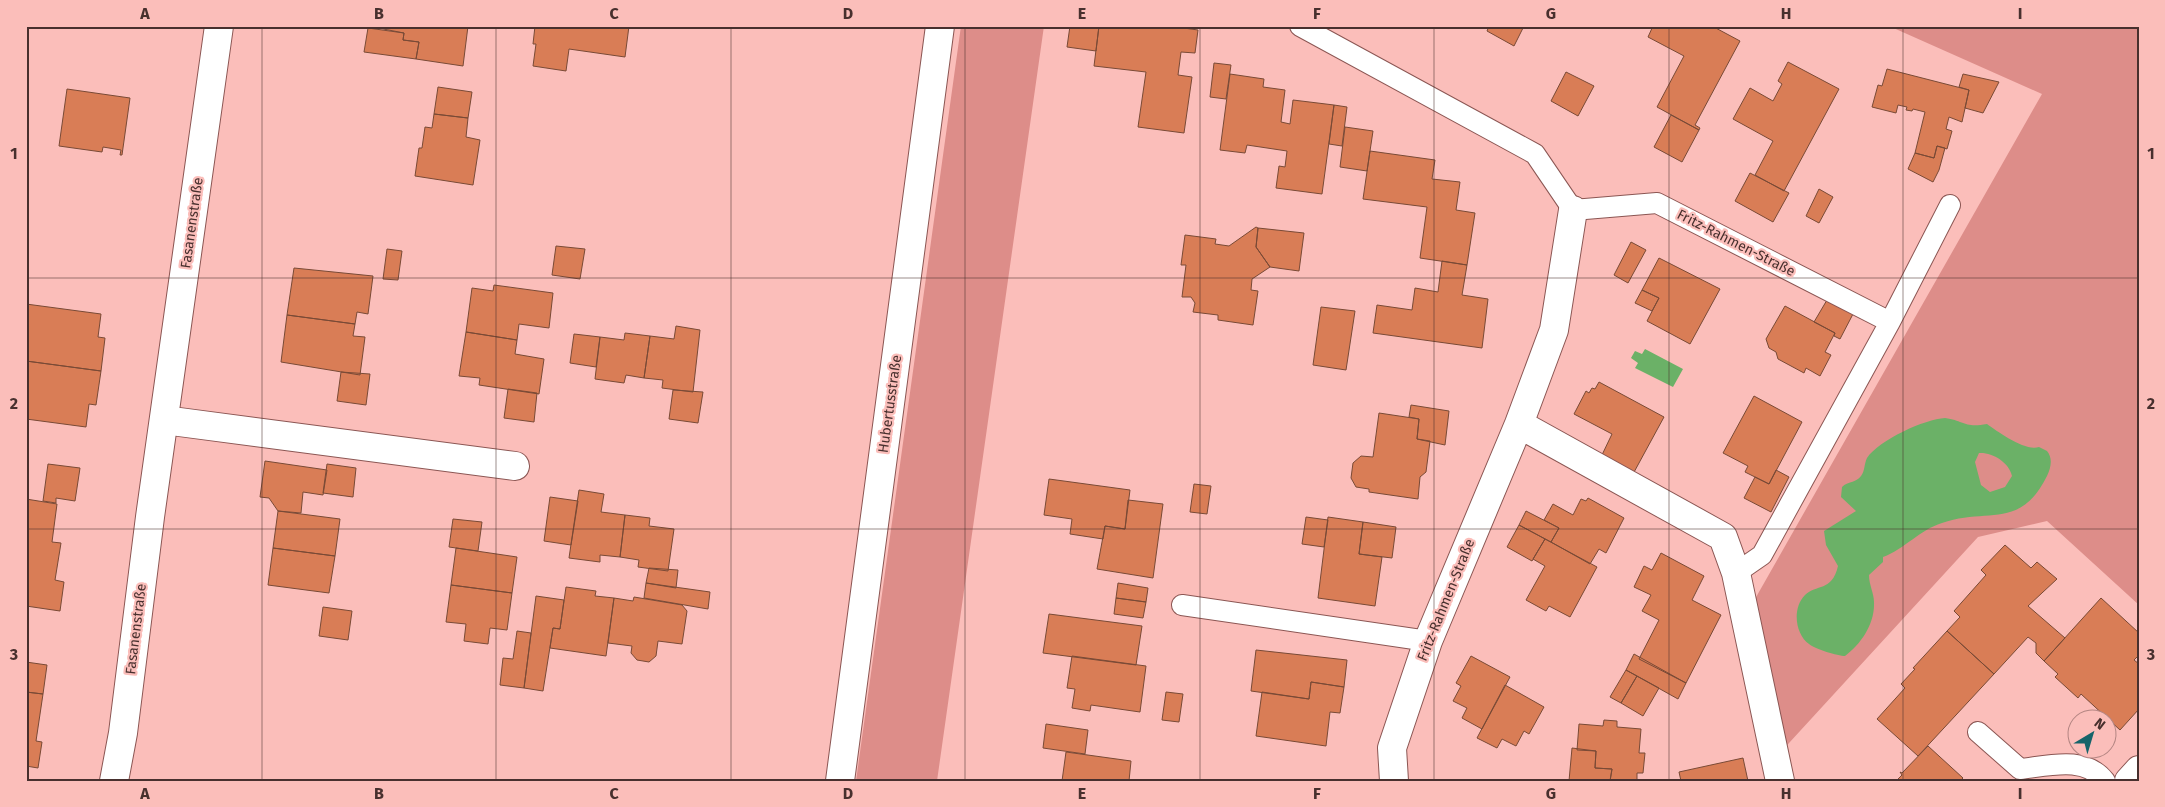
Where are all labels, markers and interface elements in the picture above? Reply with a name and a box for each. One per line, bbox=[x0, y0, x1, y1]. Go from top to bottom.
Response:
text: A bbox=[139, 4, 150, 23]
text: B bbox=[374, 4, 384, 23]
text: C bbox=[609, 4, 619, 23]
text: D bbox=[843, 4, 853, 23]
text: E bbox=[1078, 4, 1086, 23]
text: F bbox=[1313, 4, 1321, 23]
text: G bbox=[1546, 4, 1556, 23]
text: H bbox=[1781, 4, 1791, 23]
text: I bbox=[2018, 4, 2022, 23]
text: 1 bbox=[10, 144, 18, 163]
text: 1 bbox=[2147, 144, 2155, 163]
street label: Fasanenstraße bbox=[177, 176, 207, 270]
street label: Fritz-Rahmen-Straße bbox=[1674, 206, 1798, 280]
street label: Hubertusstraße bbox=[875, 354, 905, 454]
text: 2 bbox=[10, 394, 18, 413]
text: 2 bbox=[2147, 394, 2155, 413]
street label: Fritz-Rahmen-Straße bbox=[1414, 536, 1478, 664]
street label: Fasanenstraße bbox=[122, 582, 150, 676]
text: 3 bbox=[9, 645, 18, 664]
text: 3 bbox=[2146, 645, 2155, 664]
north arrow bbox=[2068, 710, 2118, 760]
text: N bbox=[2091, 715, 2109, 734]
text: A bbox=[139, 784, 150, 803]
text: B bbox=[374, 784, 384, 803]
text: C bbox=[609, 784, 619, 803]
text: D bbox=[843, 784, 853, 803]
text: E bbox=[1078, 784, 1086, 803]
text: F bbox=[1313, 784, 1321, 803]
text: G bbox=[1546, 784, 1556, 803]
text: H bbox=[1781, 784, 1791, 803]
text: I bbox=[2018, 784, 2022, 803]

